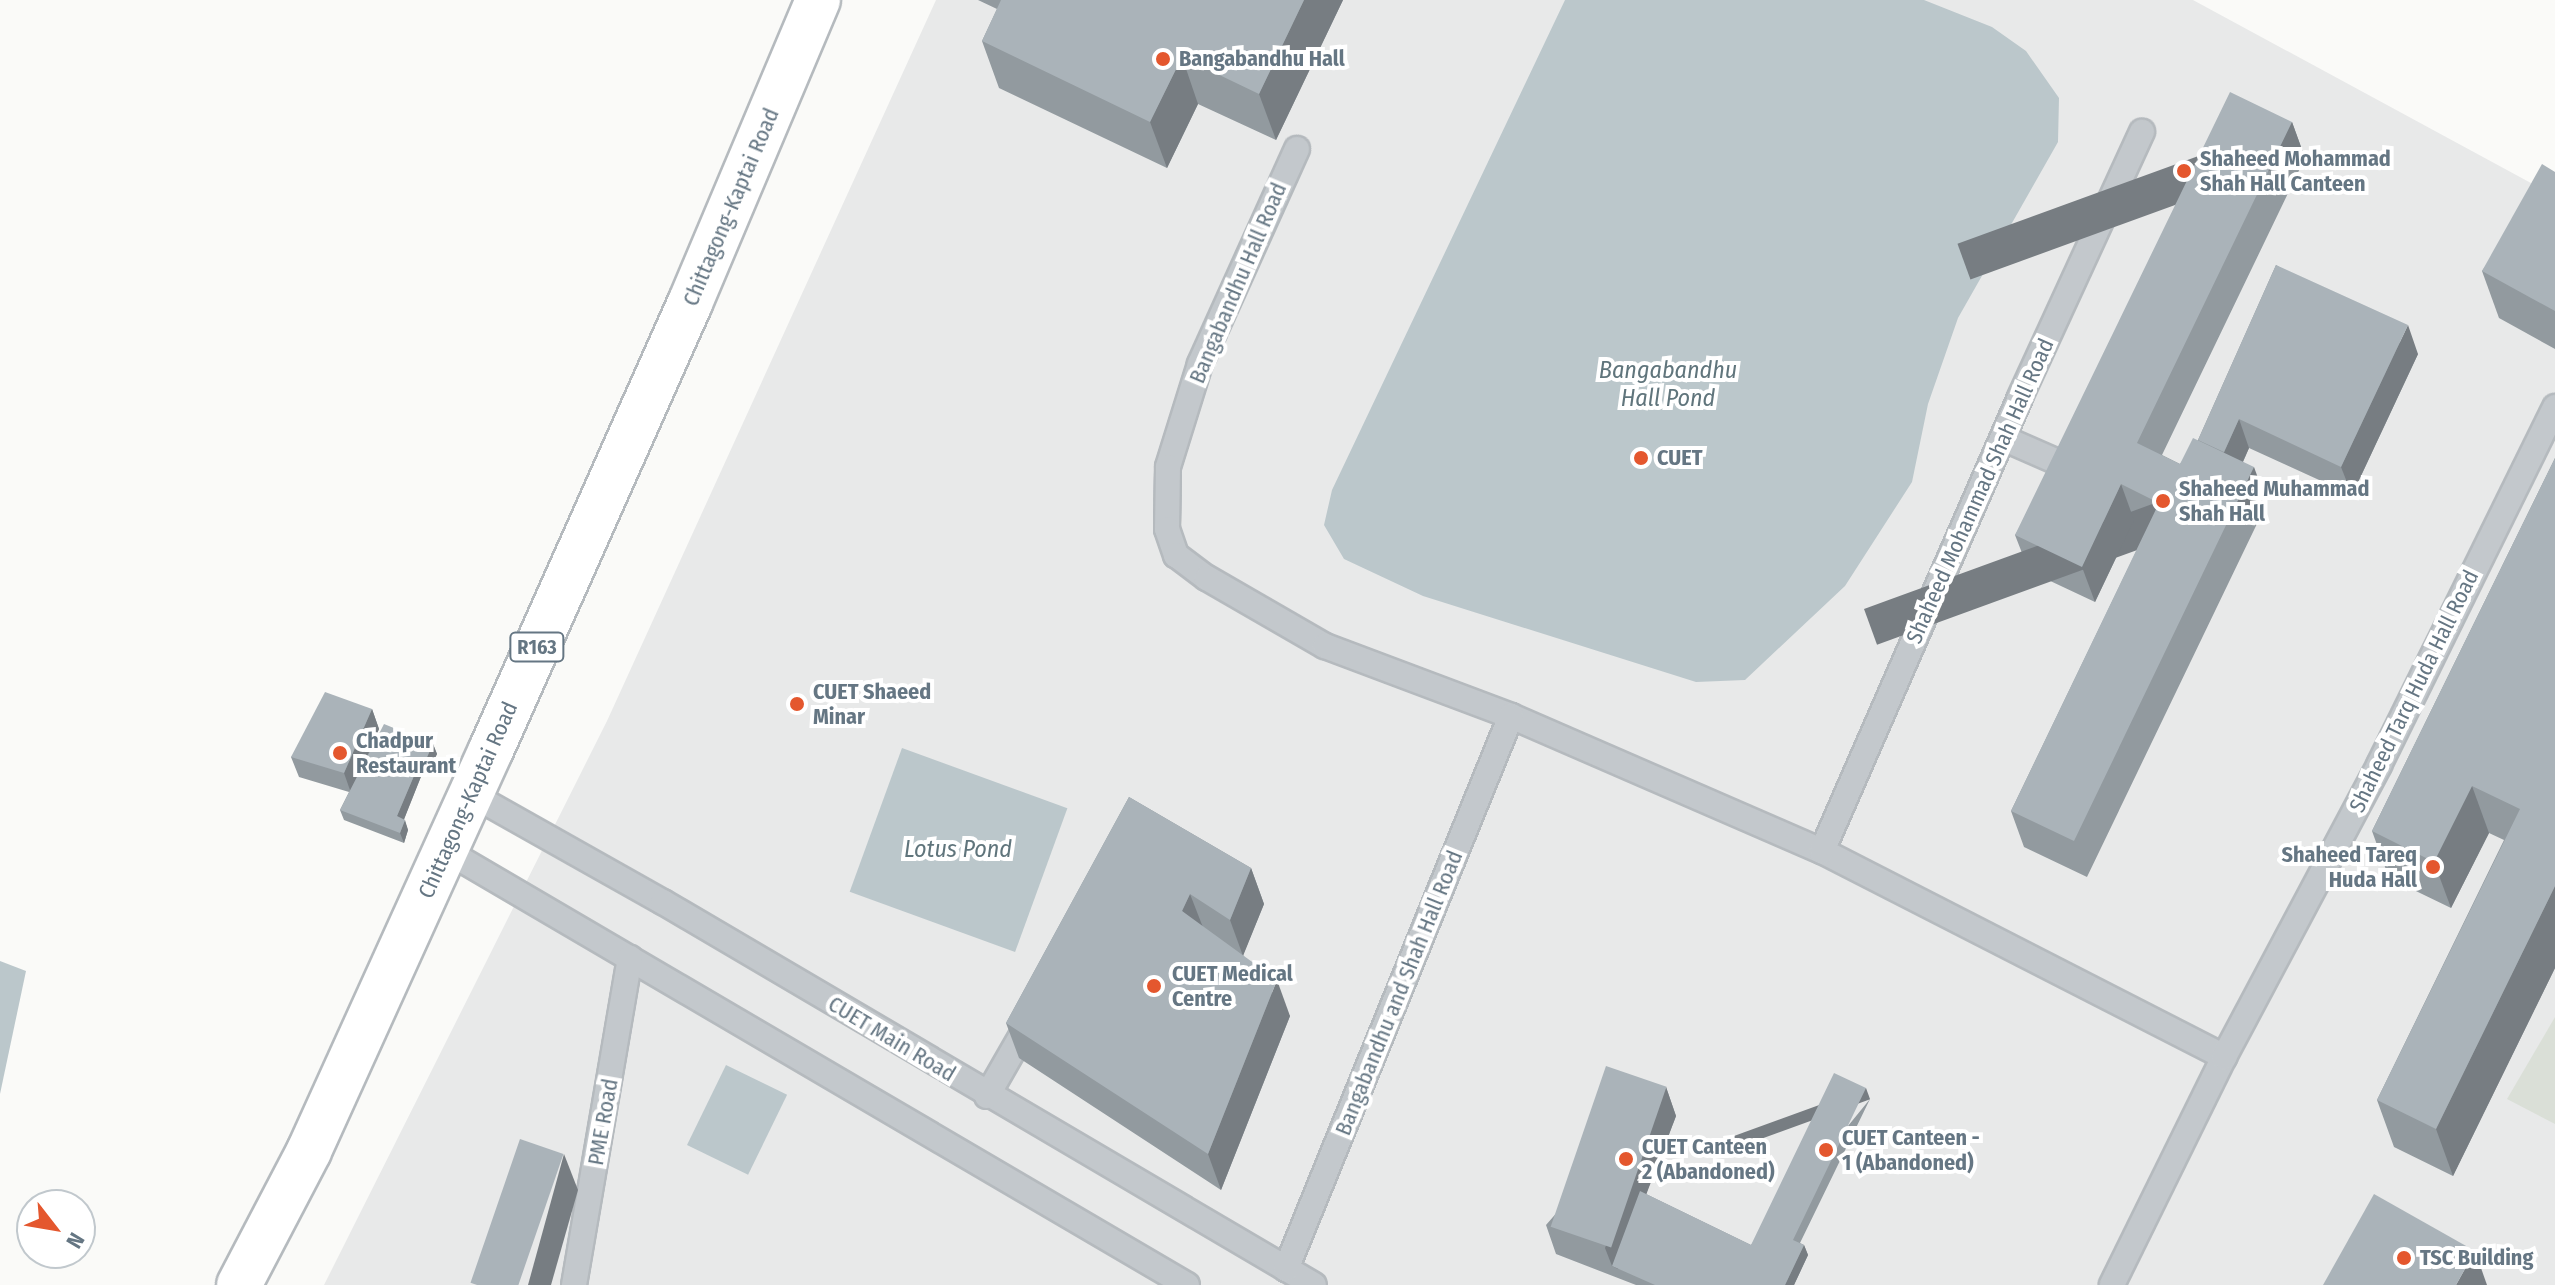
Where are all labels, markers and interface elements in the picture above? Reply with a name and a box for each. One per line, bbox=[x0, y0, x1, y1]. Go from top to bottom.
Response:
place label: Bangabandhu Hall bbox=[1179, 46, 1345, 72]
marker: Bangabandhu Hall bbox=[1154, 50, 1172, 68]
street label: Chittagong-Kaptai Road bbox=[677, 104, 785, 310]
place label: Shaheed Mohammad Shah Hall Canteen bbox=[2200, 145, 2391, 196]
marker: Shaheed Mohammad Shah Hall Canteen bbox=[2175, 162, 2193, 180]
street label: Bangabandhu Hall Road bbox=[1184, 179, 1292, 387]
street label: Shaheed Mohammad Shah Hall Road bbox=[1901, 334, 2059, 648]
water label: Bangabandhu Hall Pond bbox=[1599, 357, 1737, 413]
place label: CUET bbox=[1657, 445, 1702, 471]
marker: CUET bbox=[1632, 449, 1650, 467]
place label: Shaheed Muhammad Shah Hall bbox=[2179, 475, 2369, 526]
marker: Shaheed Muhammad Shah Hall bbox=[2154, 492, 2172, 510]
street label: Shaheed Tarq Huda Hall Road bbox=[2344, 566, 2484, 816]
road number: R163 bbox=[509, 631, 565, 663]
place label: CUET Shaeed Minar bbox=[813, 678, 931, 730]
marker: CUET Shaeed Minar bbox=[788, 695, 806, 713]
street label: Chittagong-Kaptai Road bbox=[413, 698, 523, 902]
place label: Chadpur Restaurant bbox=[356, 727, 456, 778]
marker: Chadpur Restaurant bbox=[331, 744, 349, 762]
water label: Lotus Pond bbox=[904, 836, 1012, 864]
place label: Shaheed Tareq Huda Hall bbox=[2282, 841, 2417, 892]
street label: Bangabandhu and Shah Hall Road bbox=[1330, 847, 1468, 1139]
marker: Shaheed Tareq Huda Hall bbox=[2424, 858, 2442, 876]
place label: CUET Medical Centre bbox=[1172, 960, 1293, 1012]
marker: CUET Medical Centre bbox=[1143, 975, 1165, 997]
street label: CUET Main Road bbox=[824, 991, 960, 1087]
street label: PME Road bbox=[582, 1077, 624, 1167]
place label: CUET Canteen - 1 (Abandoned) bbox=[1842, 1124, 1980, 1176]
place label: CUET Canteen 2 (Abandoned) bbox=[1642, 1133, 1775, 1184]
marker: CUET Canteen - 1 (Abandoned) bbox=[1817, 1141, 1835, 1159]
marker: CUET Canteen 2 (Abandoned) bbox=[1617, 1150, 1635, 1168]
north arrow bbox=[16, 1189, 96, 1269]
text: N bbox=[60, 1228, 90, 1253]
place label: TSC Building bbox=[2420, 1245, 2533, 1271]
marker: TSC Building bbox=[2395, 1249, 2413, 1267]

